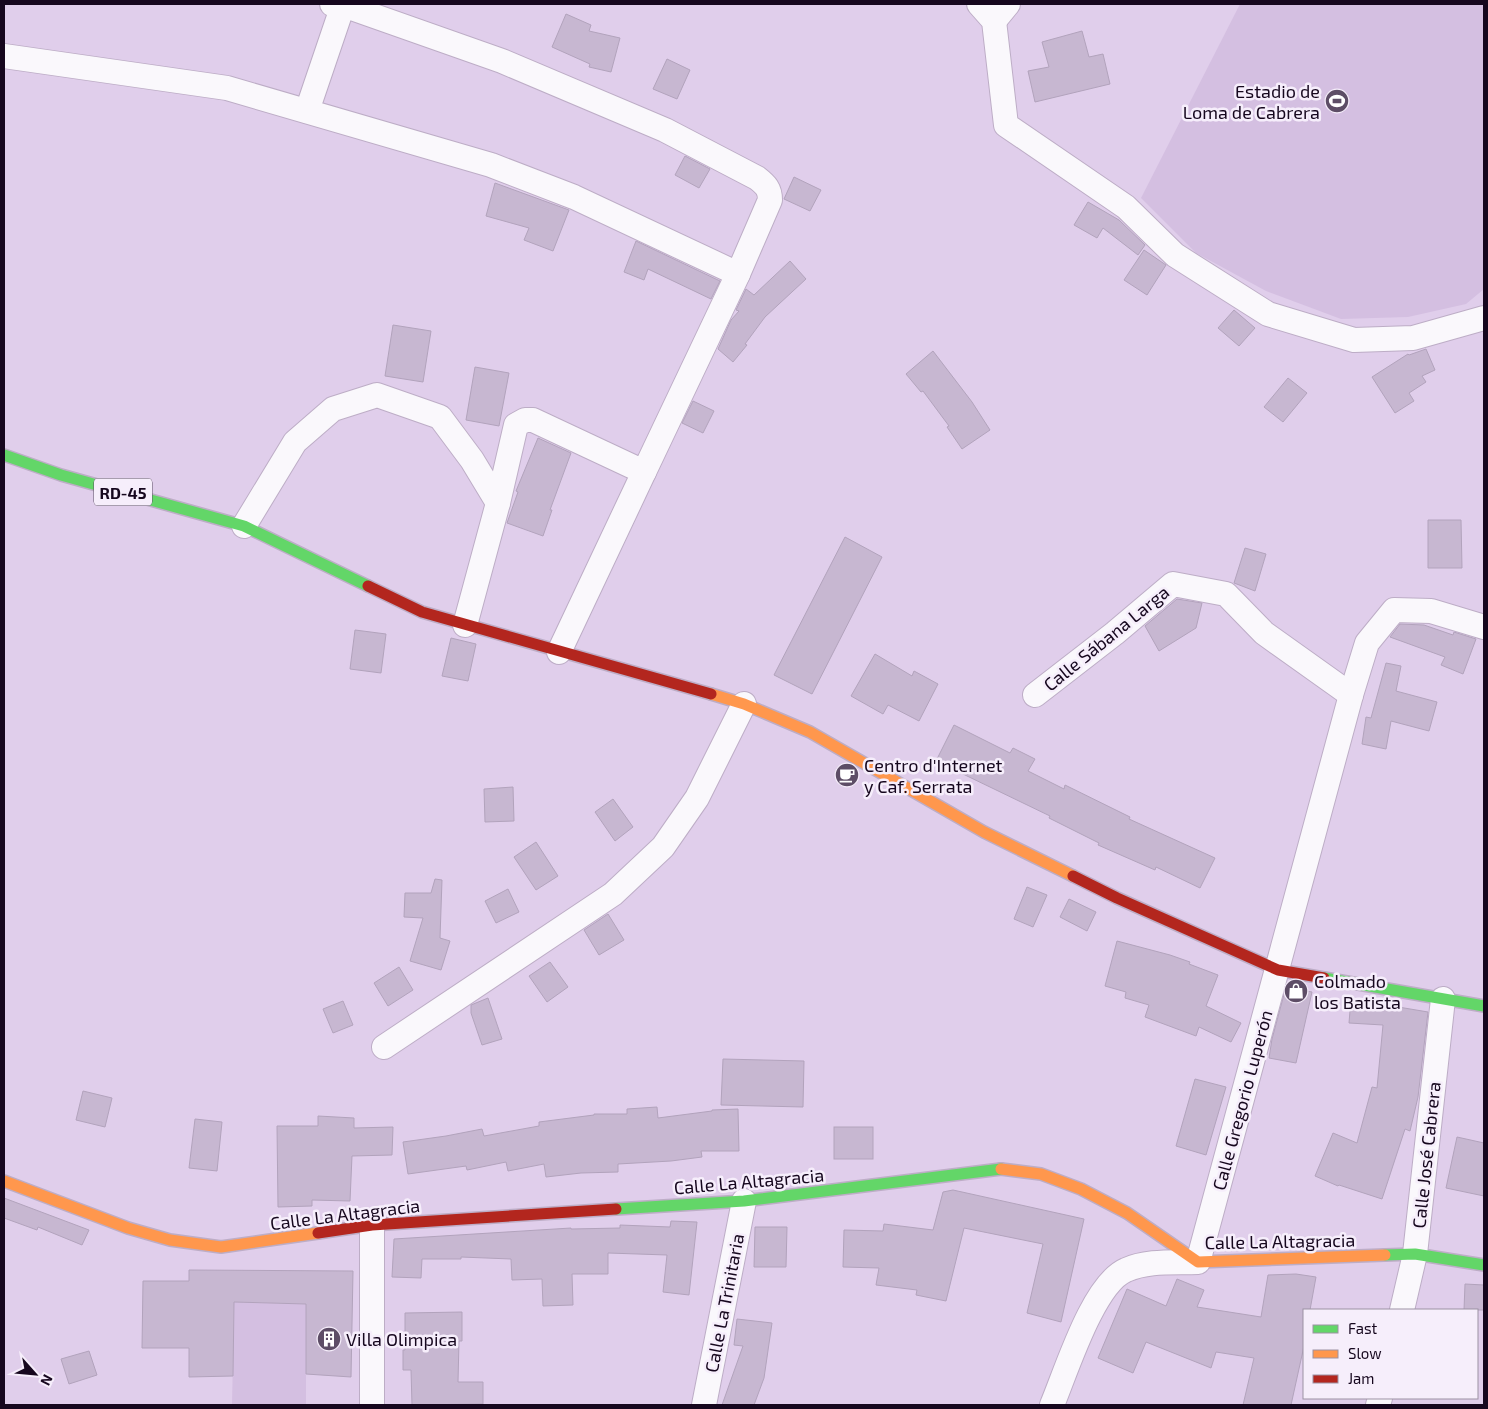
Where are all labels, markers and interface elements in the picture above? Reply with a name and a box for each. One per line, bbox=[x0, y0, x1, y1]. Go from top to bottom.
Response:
place label: Estadio de Loma de Cabrera bbox=[1183, 80, 1320, 123]
sports icon: Estadio de Loma de Cabrera bbox=[1324, 88, 1350, 114]
road number: RD-45 bbox=[94, 478, 152, 506]
street label: Calle Sábana Larga bbox=[1039, 581, 1173, 695]
place label: Centro d'Internet y Caf. Serrata bbox=[864, 754, 1003, 797]
cafe icon: Centro d'Internet y Caf. Serrata bbox=[834, 762, 860, 788]
place label: Colmado los Batista bbox=[1314, 970, 1401, 1013]
shop icon: Colmado los Batista bbox=[1283, 978, 1309, 1004]
street label: Calle Gregorio Luperón bbox=[1207, 1007, 1277, 1193]
street label: Calle José Cabrera bbox=[1407, 1081, 1445, 1229]
street label: Calle La Altagracia bbox=[673, 1163, 825, 1199]
street label: Calle La Altagracia bbox=[269, 1194, 421, 1234]
street label: Calle La Altagracia bbox=[1204, 1229, 1356, 1253]
street label: Calle La Trinitaria bbox=[700, 1232, 748, 1374]
legend bbox=[1303, 1309, 1478, 1399]
text: Fast bbox=[1348, 1319, 1378, 1337]
building icon: Villa Olimpica bbox=[316, 1326, 342, 1352]
place label: Villa Olimpica bbox=[346, 1328, 457, 1350]
text: Slow bbox=[1348, 1344, 1382, 1362]
north arrow bbox=[10, 1349, 60, 1399]
text: Jam bbox=[1348, 1369, 1374, 1387]
text: N bbox=[37, 1372, 57, 1388]

